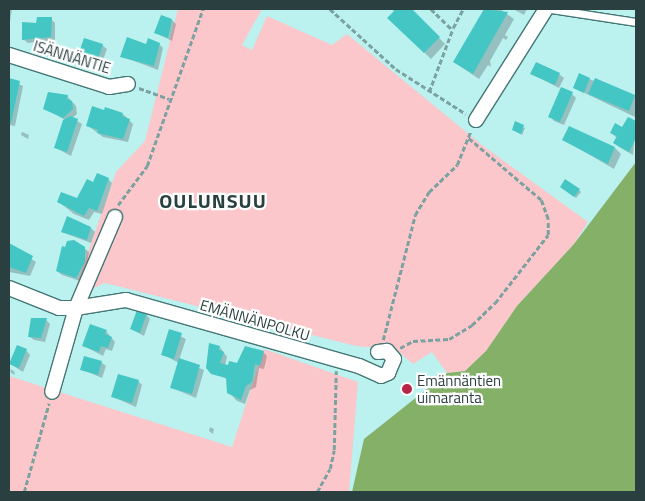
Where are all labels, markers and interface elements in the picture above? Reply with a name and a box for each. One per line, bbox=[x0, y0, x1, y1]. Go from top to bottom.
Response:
street label: ISÄNNÄNTIE bbox=[31, 37, 113, 77]
district label: OULUNSUU bbox=[158, 188, 268, 212]
street label: EMÄNNÄNPOLKU bbox=[198, 296, 312, 344]
place label: Emännäntien uimaranta bbox=[417, 371, 501, 406]
marker: Emännäntien uimaranta bbox=[401, 383, 413, 395]

